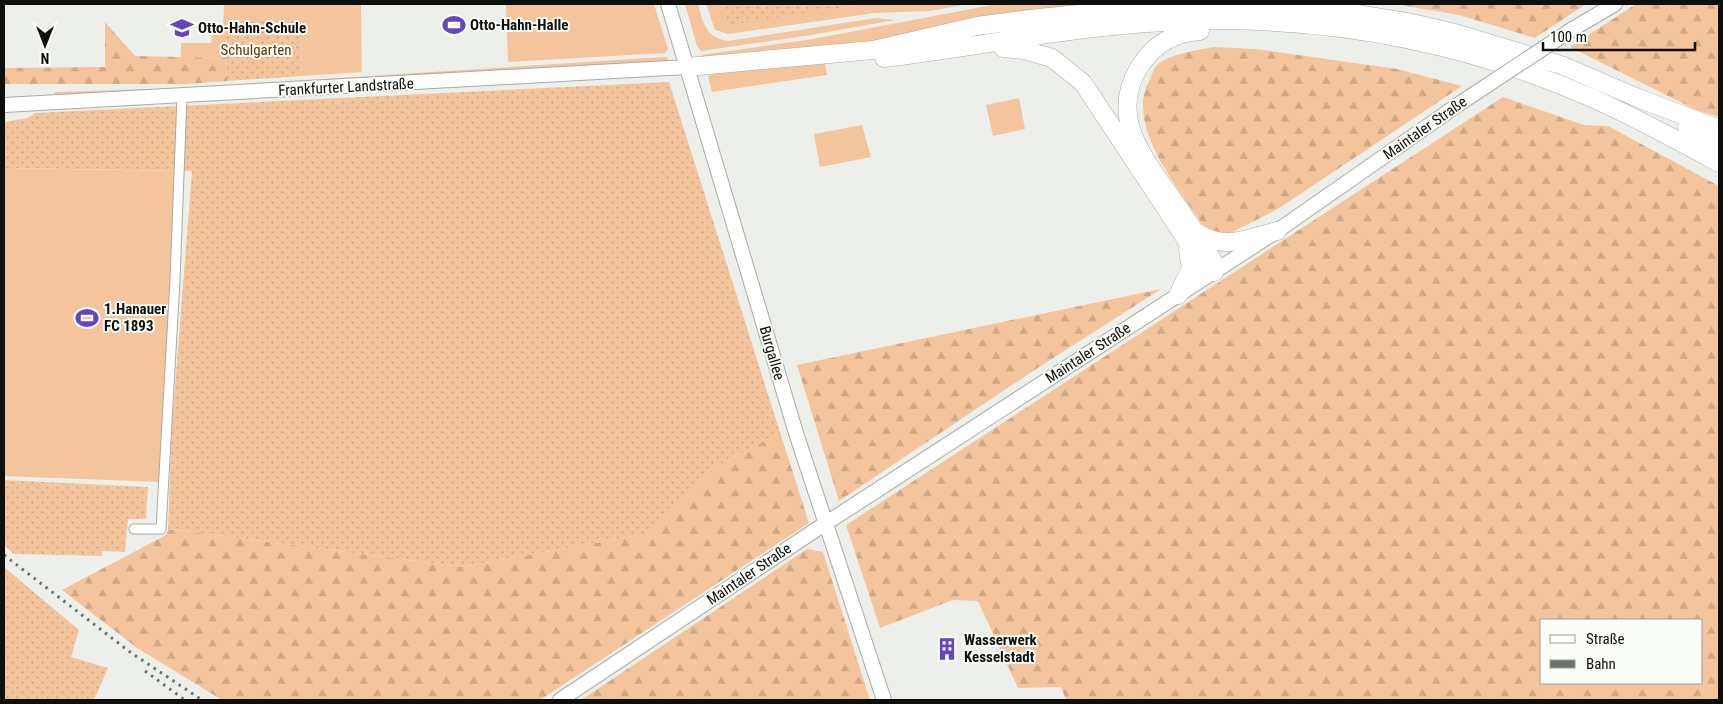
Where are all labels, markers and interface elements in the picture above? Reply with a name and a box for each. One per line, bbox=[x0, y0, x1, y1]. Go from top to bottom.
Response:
sports icon: Otto-Hahn-Halle bbox=[441, 12, 467, 38]
school or university icon: Otto-Hahn-Schule bbox=[169, 15, 195, 41]
place label: Otto-Hahn-Halle bbox=[470, 16, 568, 34]
place label: Otto-Hahn-Schule bbox=[198, 19, 306, 37]
north arrow bbox=[20, 20, 70, 70]
scale bar bbox=[1543, 20, 1696, 52]
text: 100 m bbox=[1550, 28, 1587, 46]
park label: Schulgarten bbox=[221, 41, 291, 59]
text: N bbox=[41, 50, 49, 66]
street label: Frankfurter Landstraße bbox=[278, 74, 414, 100]
street label: Maintaler Straße bbox=[1380, 93, 1470, 163]
place label: 1.Hanauer FC 1893 bbox=[104, 300, 166, 335]
sports icon: 1.Hanauer FC 1893 bbox=[74, 305, 100, 331]
street label: Maintaler Straße bbox=[1042, 319, 1134, 387]
street label: Burgallee bbox=[756, 324, 788, 382]
street label: Maintaler Straße bbox=[703, 539, 795, 609]
legend bbox=[1540, 619, 1703, 684]
text: Straße bbox=[1586, 630, 1625, 648]
place label: Wasserwerk Kesselstadt bbox=[964, 631, 1038, 666]
building icon: Wasserwerk Kesselstadt bbox=[934, 636, 960, 662]
text: Bahn bbox=[1586, 655, 1616, 673]

